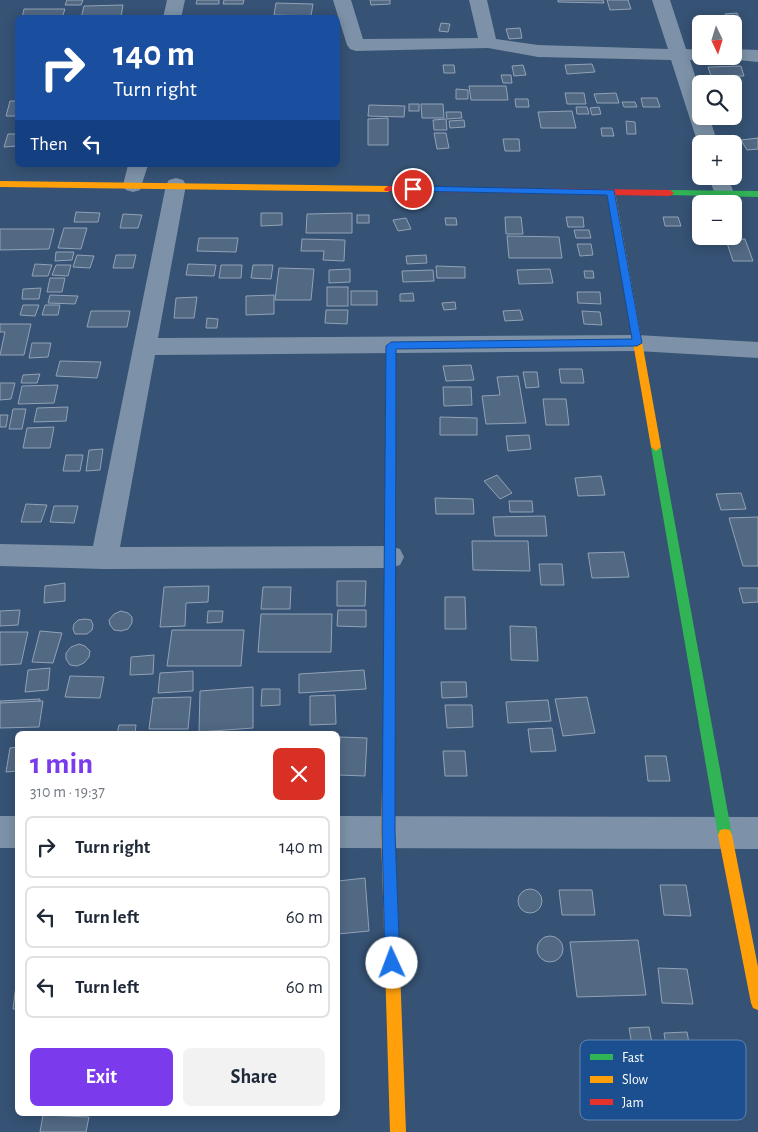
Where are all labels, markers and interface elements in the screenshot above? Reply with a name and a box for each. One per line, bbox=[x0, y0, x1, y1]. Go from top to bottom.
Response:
north arrow bbox=[692, 15, 742, 65]
map controls bbox=[692, 15, 742, 245]
icon: right bbox=[30, 35, 95, 100]
text: 140 m bbox=[113, 37, 195, 72]
button: search bbox=[692, 75, 742, 125]
text: Turn right bbox=[113, 78, 197, 100]
icon: left bbox=[78, 130, 106, 158]
text: Then bbox=[30, 135, 68, 154]
button: + bbox=[692, 135, 742, 185]
pin bbox=[392, 168, 434, 210]
icon: arrive bbox=[399, 175, 427, 203]
button: − bbox=[692, 195, 742, 245]
button: close bbox=[273, 748, 325, 800]
text: 1 min bbox=[30, 749, 93, 779]
text: 310 m · 19:37 bbox=[30, 784, 105, 800]
icon: right bbox=[32, 833, 60, 861]
text: Turn right bbox=[75, 838, 150, 857]
text: 140 m bbox=[279, 838, 323, 857]
icon: left bbox=[32, 903, 60, 931]
text: Turn left bbox=[75, 908, 139, 927]
text: 60 m bbox=[286, 908, 323, 927]
position arrow bbox=[365, 936, 417, 988]
icon: left bbox=[32, 973, 60, 1001]
text: Turn left bbox=[75, 978, 139, 997]
text: 60 m bbox=[286, 978, 323, 997]
legend bbox=[580, 1040, 746, 1120]
button: Exit bbox=[30, 1048, 173, 1106]
button: Share bbox=[183, 1048, 325, 1106]
text: Fast bbox=[622, 1051, 644, 1065]
text: Slow bbox=[622, 1073, 649, 1087]
text: Jam bbox=[622, 1096, 644, 1110]

